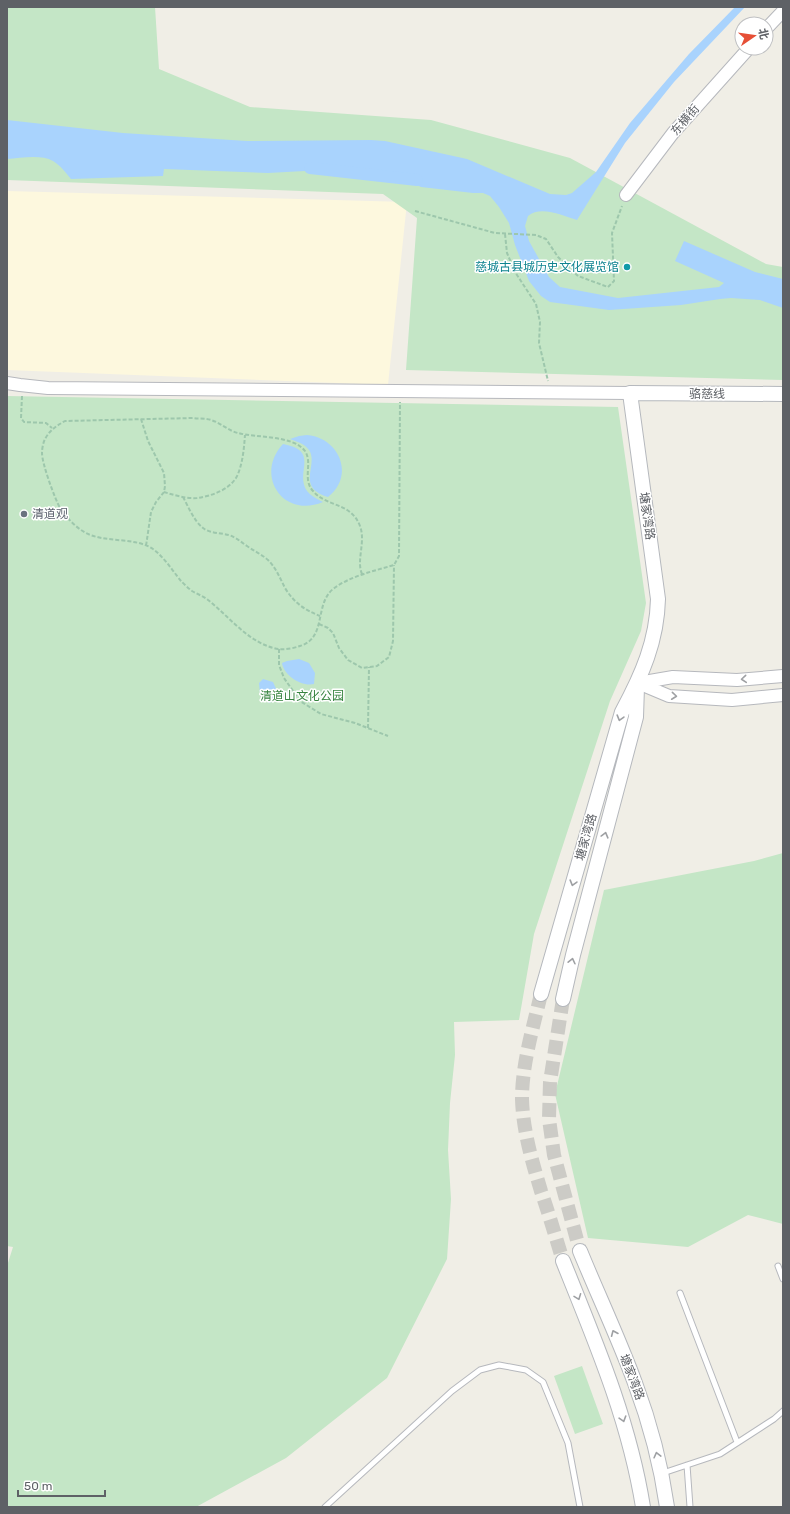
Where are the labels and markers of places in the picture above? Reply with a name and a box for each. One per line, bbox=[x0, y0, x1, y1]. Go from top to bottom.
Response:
place label: 慈城古县城历史文化展览馆 bbox=[475, 260, 619, 274]
marker: 慈城古县城历史文化展览馆 bbox=[622, 262, 632, 272]
place label: 清道观 bbox=[32, 507, 68, 521]
marker: 清道观 bbox=[19, 509, 29, 519]

